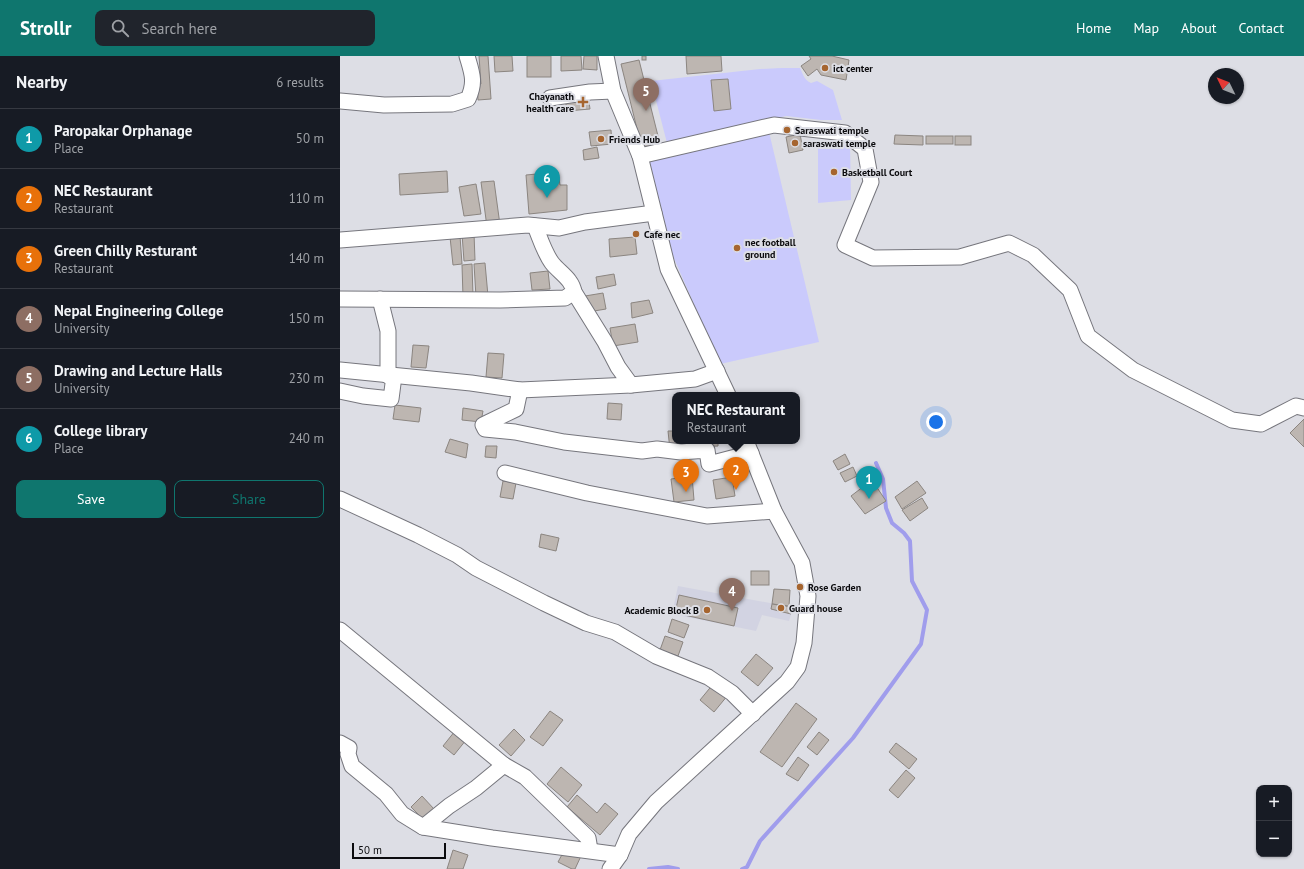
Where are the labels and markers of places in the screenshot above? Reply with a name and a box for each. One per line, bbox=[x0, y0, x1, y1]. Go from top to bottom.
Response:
place label: ict center bbox=[833, 62, 873, 75]
marker: ict center bbox=[820, 63, 830, 73]
pin: 5 bbox=[633, 78, 659, 111]
place label: Chayanath health care bbox=[526, 90, 574, 115]
marker: Chayanath health care bbox=[577, 96, 589, 108]
place label: Saraswati temple bbox=[795, 124, 869, 137]
marker: Saraswati temple bbox=[782, 125, 792, 135]
place label: Friends Hub bbox=[609, 133, 661, 146]
marker: Friends Hub bbox=[596, 134, 606, 144]
place label: saraswati temple bbox=[803, 137, 876, 150]
marker: saraswati temple bbox=[790, 138, 800, 148]
pin: 6 bbox=[534, 165, 560, 198]
place label: Basketball Court bbox=[842, 166, 913, 179]
marker: Basketball Court bbox=[829, 167, 839, 177]
place label: Cafe nec bbox=[644, 228, 681, 241]
marker: Cafe nec bbox=[631, 229, 641, 239]
place label: nec football ground bbox=[745, 236, 796, 261]
marker: nec football ground bbox=[732, 243, 742, 253]
pin: 2 bbox=[723, 457, 749, 490]
pin: 3 bbox=[673, 459, 699, 492]
pin: 1 bbox=[856, 466, 882, 499]
pin: 4 bbox=[719, 578, 745, 611]
place label: Rose Garden bbox=[808, 581, 861, 594]
marker: Rose Garden bbox=[795, 582, 805, 592]
place label: Guard house bbox=[789, 602, 842, 615]
marker: Guard house bbox=[776, 603, 786, 613]
place label: Academic Block B bbox=[624, 604, 699, 617]
marker: Academic Block B bbox=[702, 605, 712, 615]

